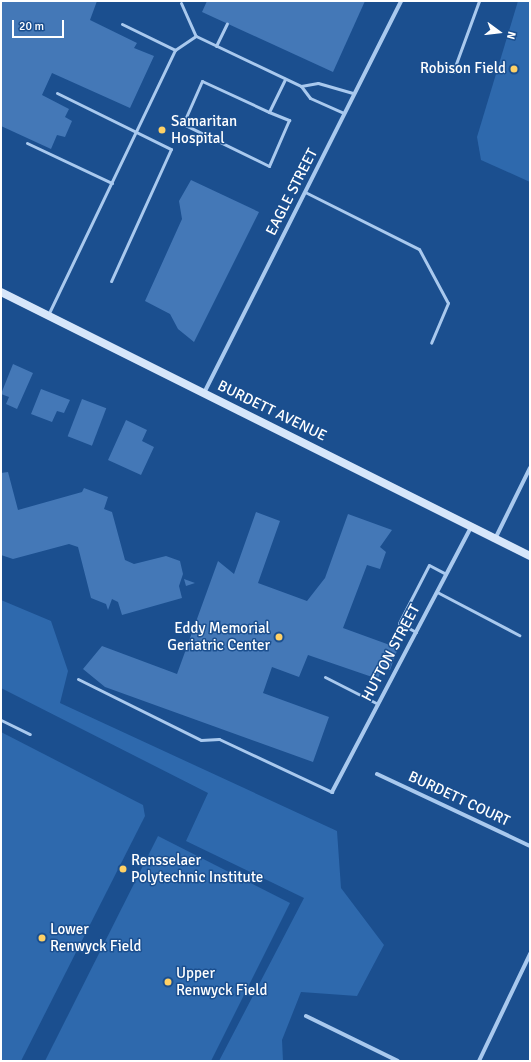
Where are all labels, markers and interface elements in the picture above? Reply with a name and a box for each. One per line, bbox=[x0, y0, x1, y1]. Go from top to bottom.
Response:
scale bar bbox=[14, 12, 66, 38]
north arrow bbox=[479, 12, 519, 52]
text: 20 m bbox=[19, 19, 44, 34]
text: N bbox=[504, 30, 518, 41]
place label: Robison Field bbox=[420, 60, 506, 78]
marker: Robison Field bbox=[509, 64, 519, 74]
place label: Samaritan Hospital bbox=[171, 112, 237, 147]
marker: Samaritan Hospital bbox=[156, 124, 168, 136]
street label: EAGLE STREET bbox=[262, 145, 322, 239]
street label: BURDETT AVENUE bbox=[215, 377, 329, 445]
street label: HUTTON STREET bbox=[358, 602, 424, 704]
place label: Eddy Memorial Geriatric Center bbox=[167, 619, 270, 654]
marker: Eddy Memorial Geriatric Center bbox=[273, 631, 285, 643]
street label: BURDETT COURT bbox=[405, 768, 513, 830]
place label: Rensselaer Polytechnic Institute bbox=[131, 851, 263, 886]
marker: Rensselaer Polytechnic Institute bbox=[118, 864, 128, 874]
place label: Lower Renwyck Field bbox=[50, 920, 141, 955]
marker: Lower Renwyck Field bbox=[37, 933, 47, 943]
place label: Upper Renwyck Field bbox=[176, 964, 267, 999]
marker: Upper Renwyck Field bbox=[163, 977, 173, 987]

